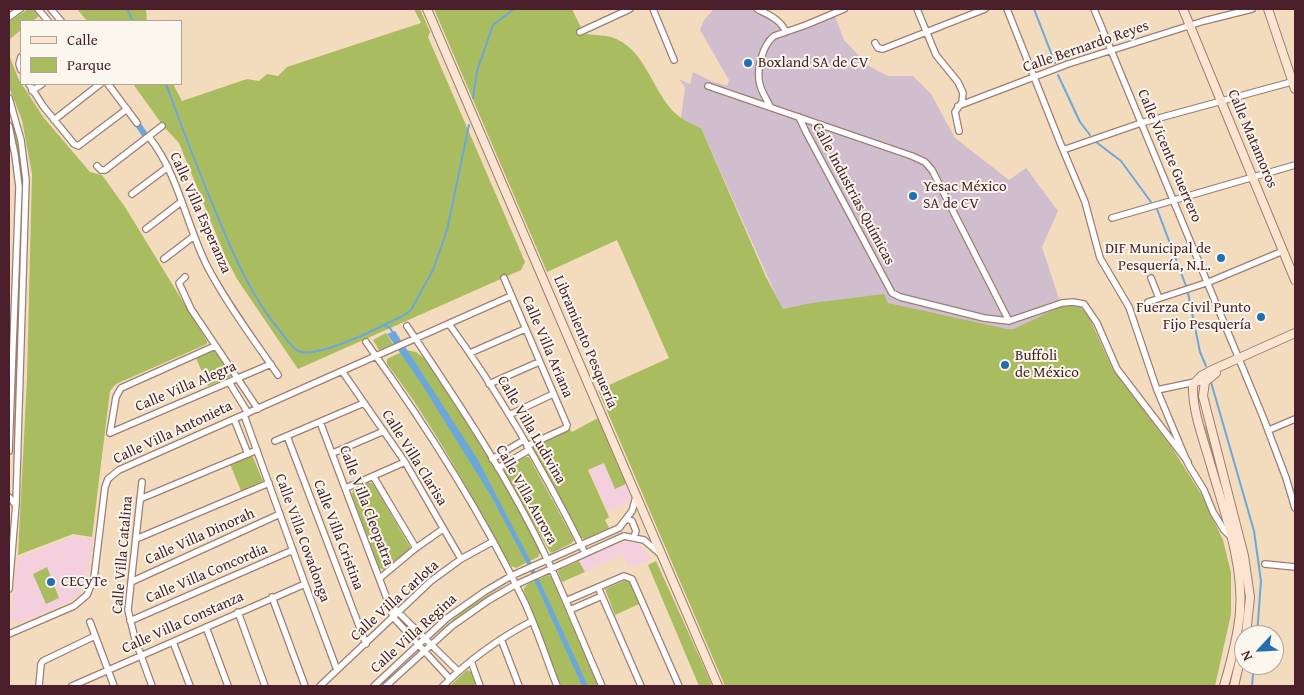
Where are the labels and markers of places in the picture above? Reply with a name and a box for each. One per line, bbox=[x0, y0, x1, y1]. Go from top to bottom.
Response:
place label: Boxland SA de CV bbox=[758, 54, 869, 72]
marker: Boxland SA de CV bbox=[742, 57, 754, 69]
place label: Yesac México SA de CV bbox=[923, 178, 1007, 213]
marker: Yesac México SA de CV bbox=[907, 190, 919, 202]
place label: DIF Municipal de Pesquería, N.L. bbox=[1105, 240, 1211, 275]
marker: DIF Municipal de Pesquería, N.L. bbox=[1215, 252, 1227, 264]
place label: Fuerza Civil Punto Fijo Pesquería bbox=[1136, 299, 1251, 334]
marker: Fuerza Civil Punto Fijo Pesquería bbox=[1255, 311, 1267, 323]
place label: Buffoli de México bbox=[1015, 347, 1079, 382]
marker: Buffoli de México bbox=[999, 359, 1011, 371]
place label: CECyTe bbox=[61, 573, 107, 591]
marker: CECyTe bbox=[45, 576, 57, 588]

